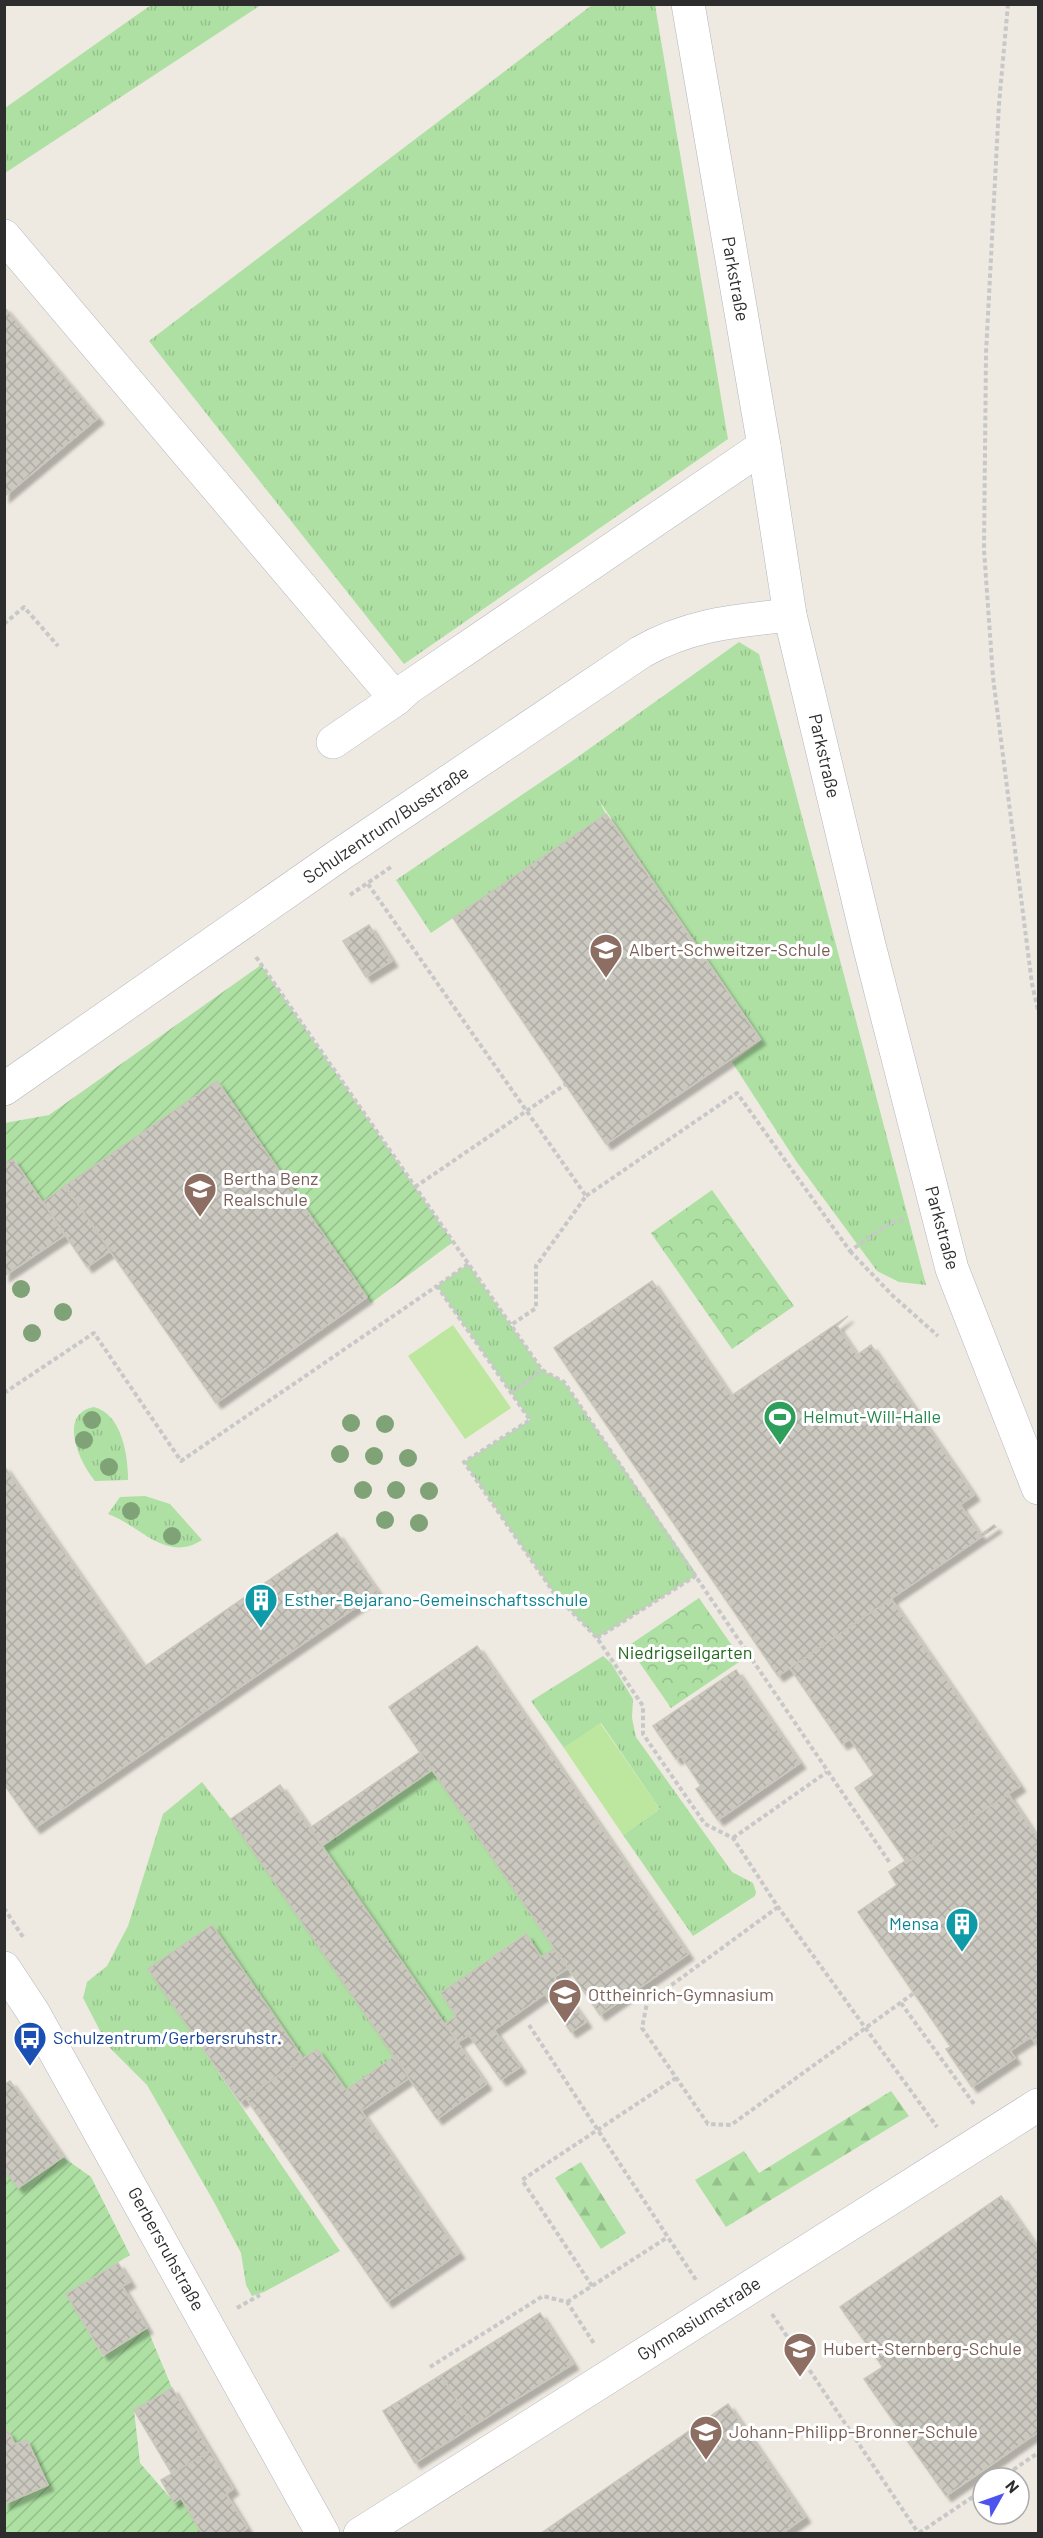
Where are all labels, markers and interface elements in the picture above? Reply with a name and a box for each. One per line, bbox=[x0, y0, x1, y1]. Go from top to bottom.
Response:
street label: Parkstraße bbox=[718, 235, 754, 323]
street label: Parkstraße bbox=[805, 711, 845, 800]
street label: Schulzentrum/Busstraße bbox=[298, 761, 472, 888]
school or university icon: Albert-Schweitzer-Schule bbox=[588, 932, 624, 979]
place label: Albert-Schweitzer-Schule bbox=[629, 938, 831, 960]
place label: Bertha Benz Realschule bbox=[223, 1167, 318, 1210]
school or university icon: Bertha Benz Realschule bbox=[182, 1171, 218, 1218]
street label: Parkstraße bbox=[921, 1183, 965, 1272]
sports icon: Helmut-Will-Halle bbox=[762, 1399, 798, 1446]
place label: Helmut-Will-Halle bbox=[803, 1405, 941, 1427]
building icon: Esther-Bejarano-Gemeinschaftsschule bbox=[243, 1582, 279, 1629]
place label: Esther-Bejarano-Gemeinschaftsschule bbox=[284, 1588, 588, 1610]
park label: Niedrigseilgarten bbox=[617, 1641, 753, 1663]
building icon: Mensa bbox=[944, 1906, 980, 1953]
place label: Mensa bbox=[889, 1912, 939, 1934]
school or university icon: Ottheinrich-Gymnasium bbox=[547, 1977, 583, 2024]
place label: Ottheinrich-Gymnasium bbox=[588, 1983, 774, 2005]
bus stop icon: Schulzentrum/Gerbersruhstr. bbox=[12, 2020, 48, 2067]
place label: Schulzentrum/Gerbersruhstr. bbox=[53, 2026, 282, 2048]
street label: Gerbersruhstraße bbox=[124, 2183, 210, 2314]
street label: Gymnasiumstraße bbox=[633, 2271, 764, 2365]
school or university icon: Hubert-Sternberg-Schule bbox=[782, 2331, 818, 2378]
place label: Hubert-Sternberg-Schule bbox=[823, 2337, 1022, 2359]
school or university icon: Johann-Philipp-Bronner-Schule bbox=[688, 2414, 724, 2461]
place label: Johann-Philipp-Bronner-Schule bbox=[729, 2420, 978, 2442]
north arrow bbox=[971, 2466, 1031, 2526]
text: N bbox=[1002, 2476, 1024, 2496]

